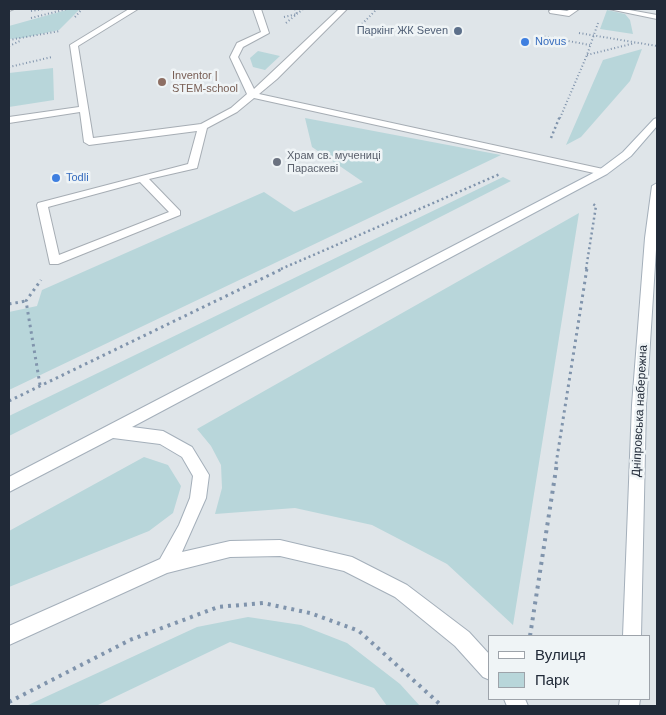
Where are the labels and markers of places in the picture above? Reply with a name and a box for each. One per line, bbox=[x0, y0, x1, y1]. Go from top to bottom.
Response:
place label: Паркінг ЖК Seven bbox=[357, 24, 448, 38]
marker: Паркінг ЖК Seven bbox=[452, 25, 464, 37]
place label: Novus bbox=[535, 35, 566, 49]
marker: Novus bbox=[519, 36, 531, 48]
place label: Inventor | STEM-school bbox=[172, 69, 238, 95]
marker: Inventor | STEM-school bbox=[156, 76, 168, 88]
place label: Храм св. мучениці Параскеві bbox=[287, 149, 381, 175]
marker: Храм св. мучениці Параскеві bbox=[271, 156, 283, 168]
place label: Todli bbox=[66, 171, 89, 185]
marker: Todli bbox=[50, 172, 62, 184]

